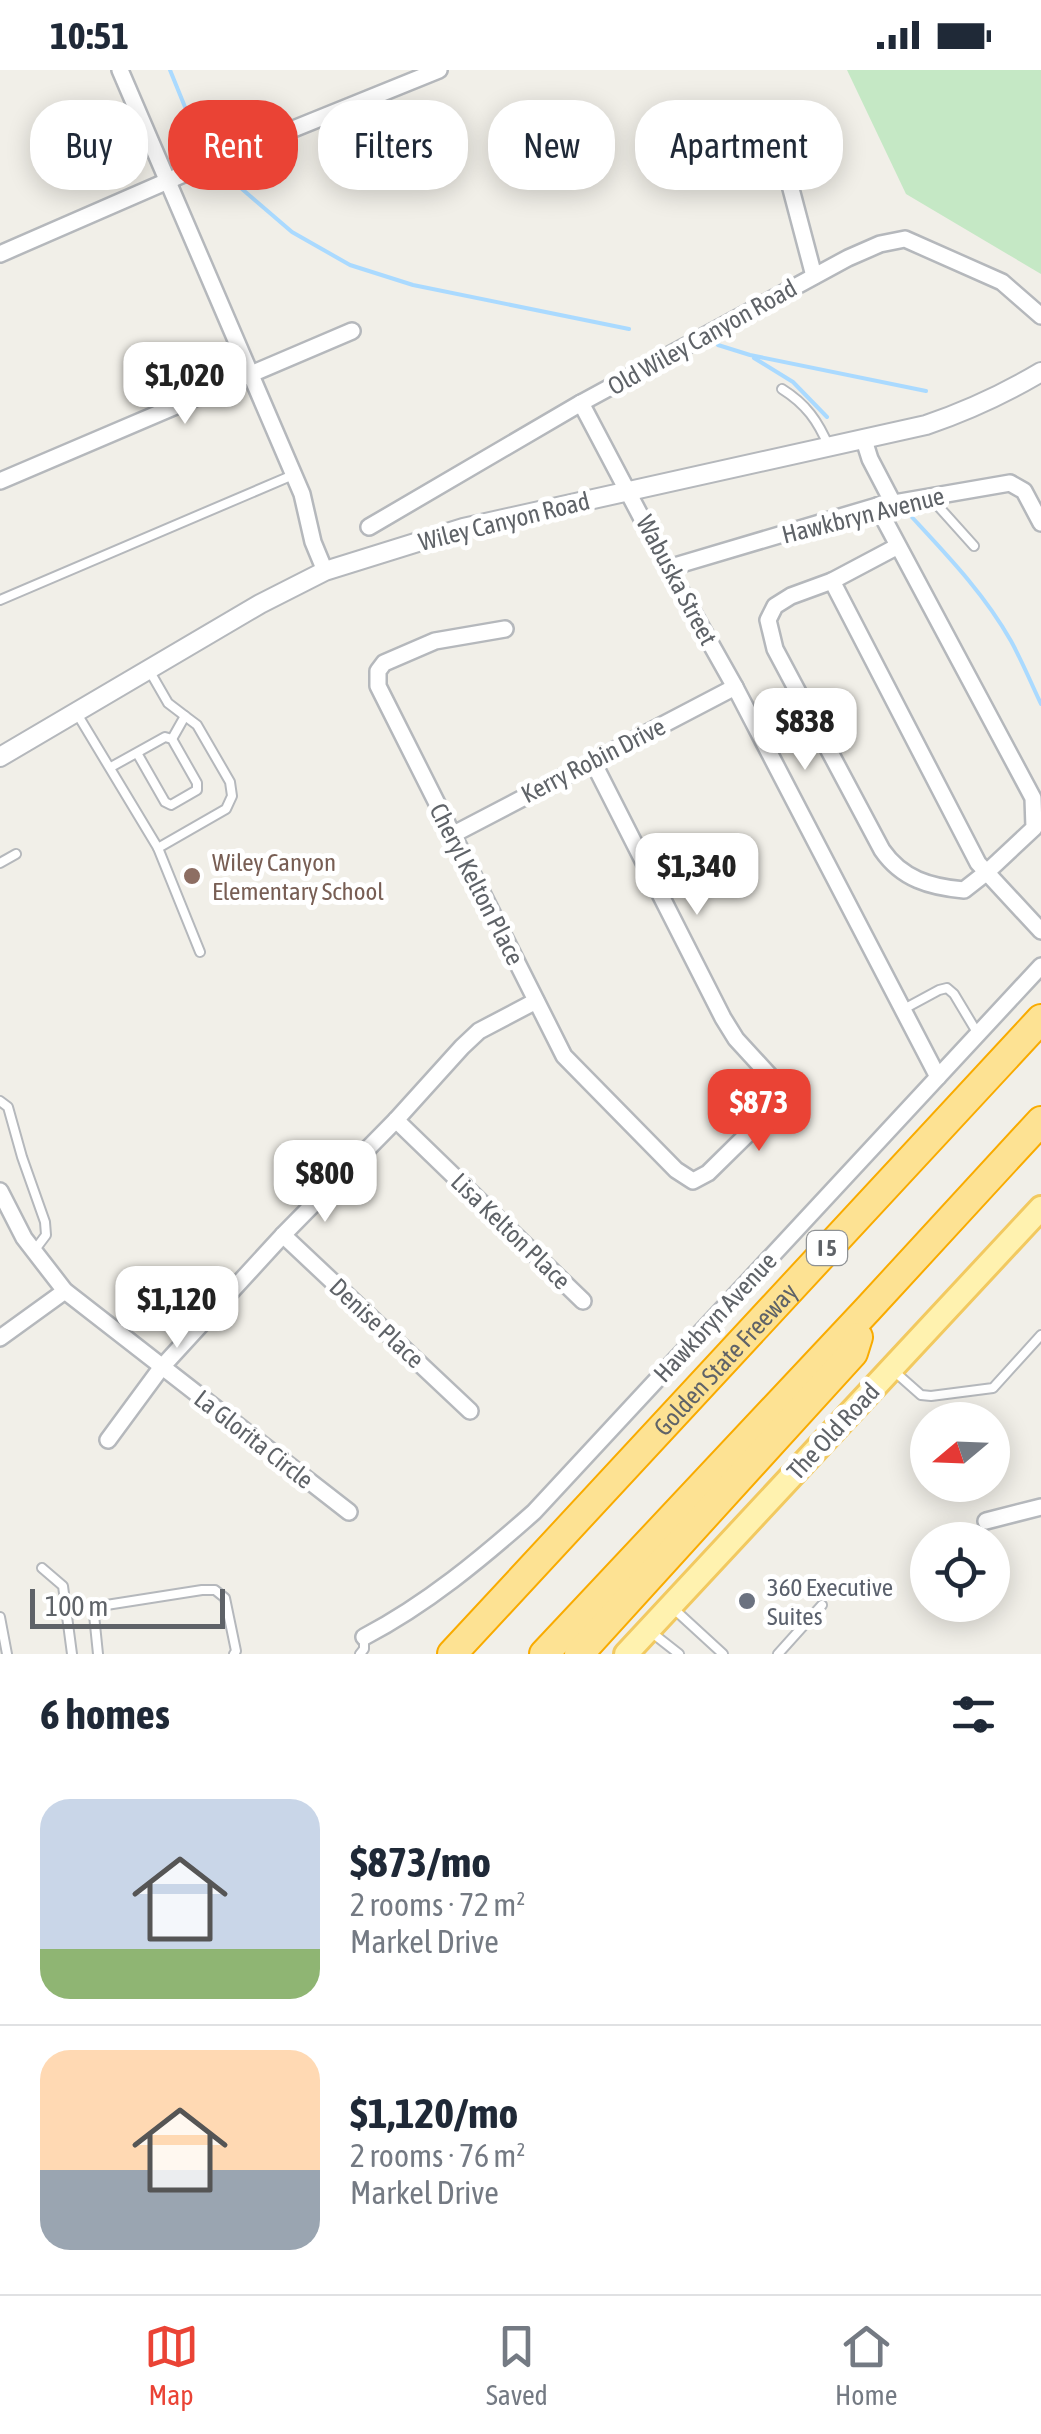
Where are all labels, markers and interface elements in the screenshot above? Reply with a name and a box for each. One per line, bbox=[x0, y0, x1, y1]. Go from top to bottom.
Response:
text: 10:51 bbox=[50, 14, 129, 57]
chip: Buy bbox=[30, 100, 148, 190]
chip: Rent bbox=[168, 100, 298, 190]
chip: Filters bbox=[318, 100, 468, 190]
chip: New bbox=[488, 100, 615, 190]
chip: Apartment bbox=[635, 100, 843, 190]
street label: Old Wiley Canyon Road bbox=[603, 274, 801, 400]
pin: $1,020 bbox=[104, 342, 266, 427]
text: $1,020 bbox=[145, 356, 225, 393]
street label: Hawkbryn Avenue bbox=[779, 481, 947, 549]
street label: Wiley Canyon Road bbox=[416, 486, 592, 556]
street label: Wabuska Street bbox=[631, 510, 723, 650]
pin: $838 bbox=[746, 688, 864, 773]
text: $838 bbox=[776, 702, 834, 739]
street label: Kerry Robin Drive bbox=[516, 712, 670, 808]
street label: Cheryl Kelton Place bbox=[424, 799, 530, 969]
pin: $1,340 bbox=[616, 833, 778, 918]
text: $1,340 bbox=[657, 847, 737, 884]
place label: Wiley Canyon Elementary School bbox=[212, 848, 384, 905]
marker: Wiley Canyon Elementary School bbox=[181, 865, 203, 887]
pin: $873 bbox=[700, 1069, 818, 1154]
text: $873 bbox=[730, 1083, 788, 1120]
pin: $800 bbox=[266, 1140, 384, 1225]
text: $800 bbox=[296, 1154, 354, 1191]
street label: Lisa Kelton Place bbox=[446, 1167, 576, 1295]
road number: I 5 bbox=[807, 1231, 847, 1265]
street label: Hawkbryn Avenue bbox=[648, 1247, 782, 1387]
pin: $1,120 bbox=[96, 1266, 258, 1351]
street label: Denise Place bbox=[324, 1273, 430, 1373]
street label: Golden State Freeway bbox=[648, 1277, 803, 1441]
text: $1,120 bbox=[137, 1280, 217, 1317]
street label: The Old Road bbox=[781, 1377, 885, 1485]
street label: La Glorita Circle bbox=[189, 1384, 319, 1494]
north arrow bbox=[910, 1402, 1010, 1502]
map controls bbox=[910, 1402, 1010, 1622]
button: locate bbox=[910, 1522, 1010, 1622]
place label: 360 Executive Suites bbox=[767, 1573, 893, 1630]
scale bar bbox=[30, 1584, 225, 1628]
text: 100 m bbox=[45, 1590, 108, 1622]
marker: 360 Executive Suites bbox=[736, 1590, 758, 1612]
icon: filters bbox=[946, 1687, 1001, 1742]
text: 6 homes bbox=[40, 1690, 170, 1738]
text: $873/mo bbox=[350, 1838, 491, 1886]
icon: home bbox=[120, 1839, 240, 1959]
text: 2 rooms · 72 m² bbox=[350, 1886, 525, 1923]
text: Markel Drive bbox=[350, 1923, 499, 1960]
text: $1,120/mo bbox=[350, 2089, 518, 2137]
icon: home bbox=[120, 2090, 240, 2210]
text: 2 rooms · 76 m² bbox=[350, 2137, 525, 2174]
text: Markel Drive bbox=[350, 2174, 499, 2211]
tab: Map bbox=[144, 2319, 199, 2411]
tab: Saved bbox=[486, 2319, 548, 2411]
tab: Home bbox=[835, 2319, 897, 2411]

